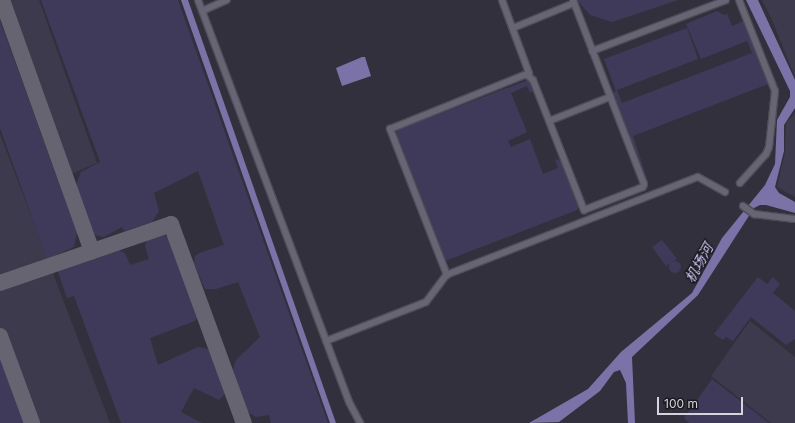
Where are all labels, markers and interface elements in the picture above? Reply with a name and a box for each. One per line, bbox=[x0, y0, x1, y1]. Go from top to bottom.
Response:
water label: 机场河 bbox=[681, 241, 717, 285]
scale bar bbox=[659, 389, 745, 415]
text: 100 m bbox=[664, 396, 698, 411]

